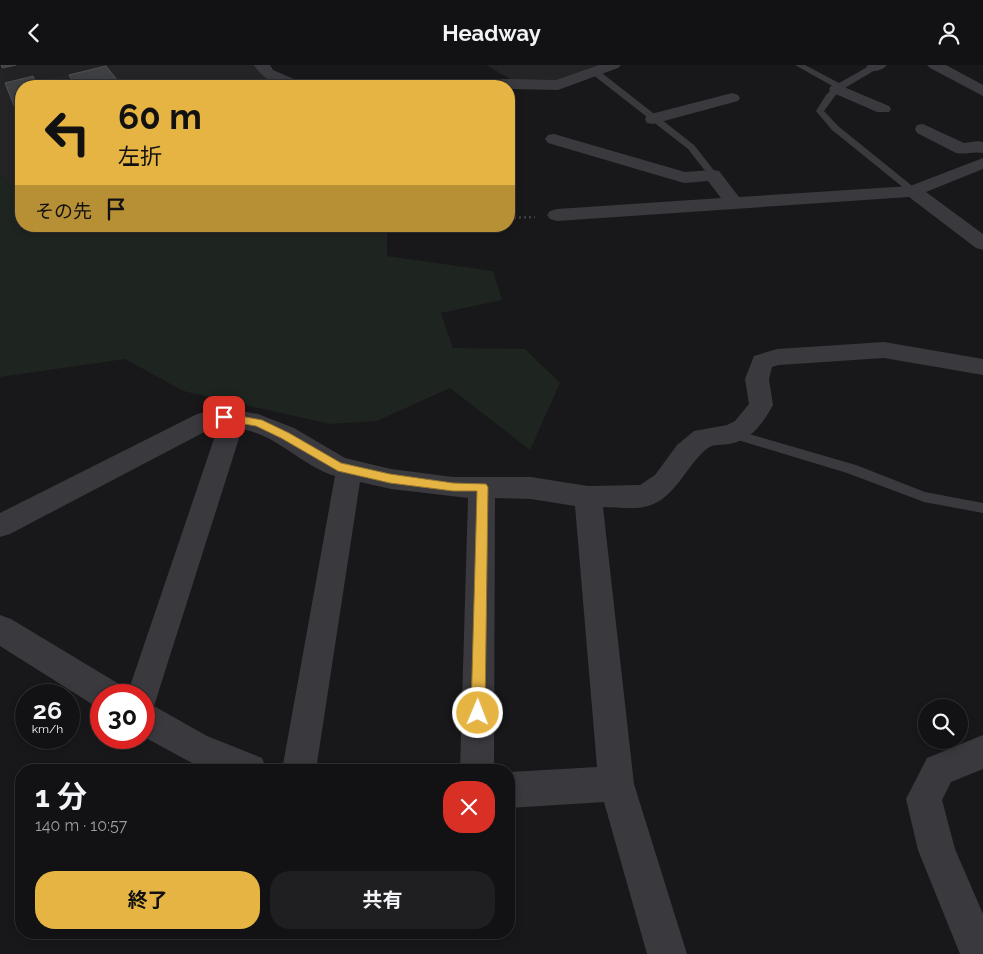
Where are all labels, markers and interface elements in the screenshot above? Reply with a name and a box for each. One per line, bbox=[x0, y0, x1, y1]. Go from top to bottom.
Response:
icon: back bbox=[20, 19, 48, 47]
icon: person bbox=[935, 19, 963, 47]
text: Headway bbox=[442, 20, 541, 46]
text: 60 m bbox=[118, 96, 202, 137]
icon: left bbox=[35, 100, 100, 165]
text: 左折 bbox=[118, 143, 162, 169]
icon: arrive bbox=[102, 195, 130, 223]
text: その先 bbox=[35, 200, 92, 222]
pin bbox=[203, 396, 245, 438]
icon: arrive bbox=[210, 403, 238, 431]
speed limit sign: 30 bbox=[90, 684, 155, 749]
position arrow bbox=[451, 686, 503, 738]
text: 26 bbox=[33, 695, 62, 725]
map controls bbox=[918, 699, 968, 749]
button: search bbox=[918, 699, 968, 749]
text: km/h bbox=[32, 722, 63, 736]
text: 1 分 bbox=[35, 779, 87, 814]
button: close bbox=[443, 781, 495, 833]
text: 140 m · 10:57 bbox=[35, 816, 127, 835]
button: 終了 bbox=[35, 871, 260, 929]
button: 共有 bbox=[270, 871, 495, 929]

